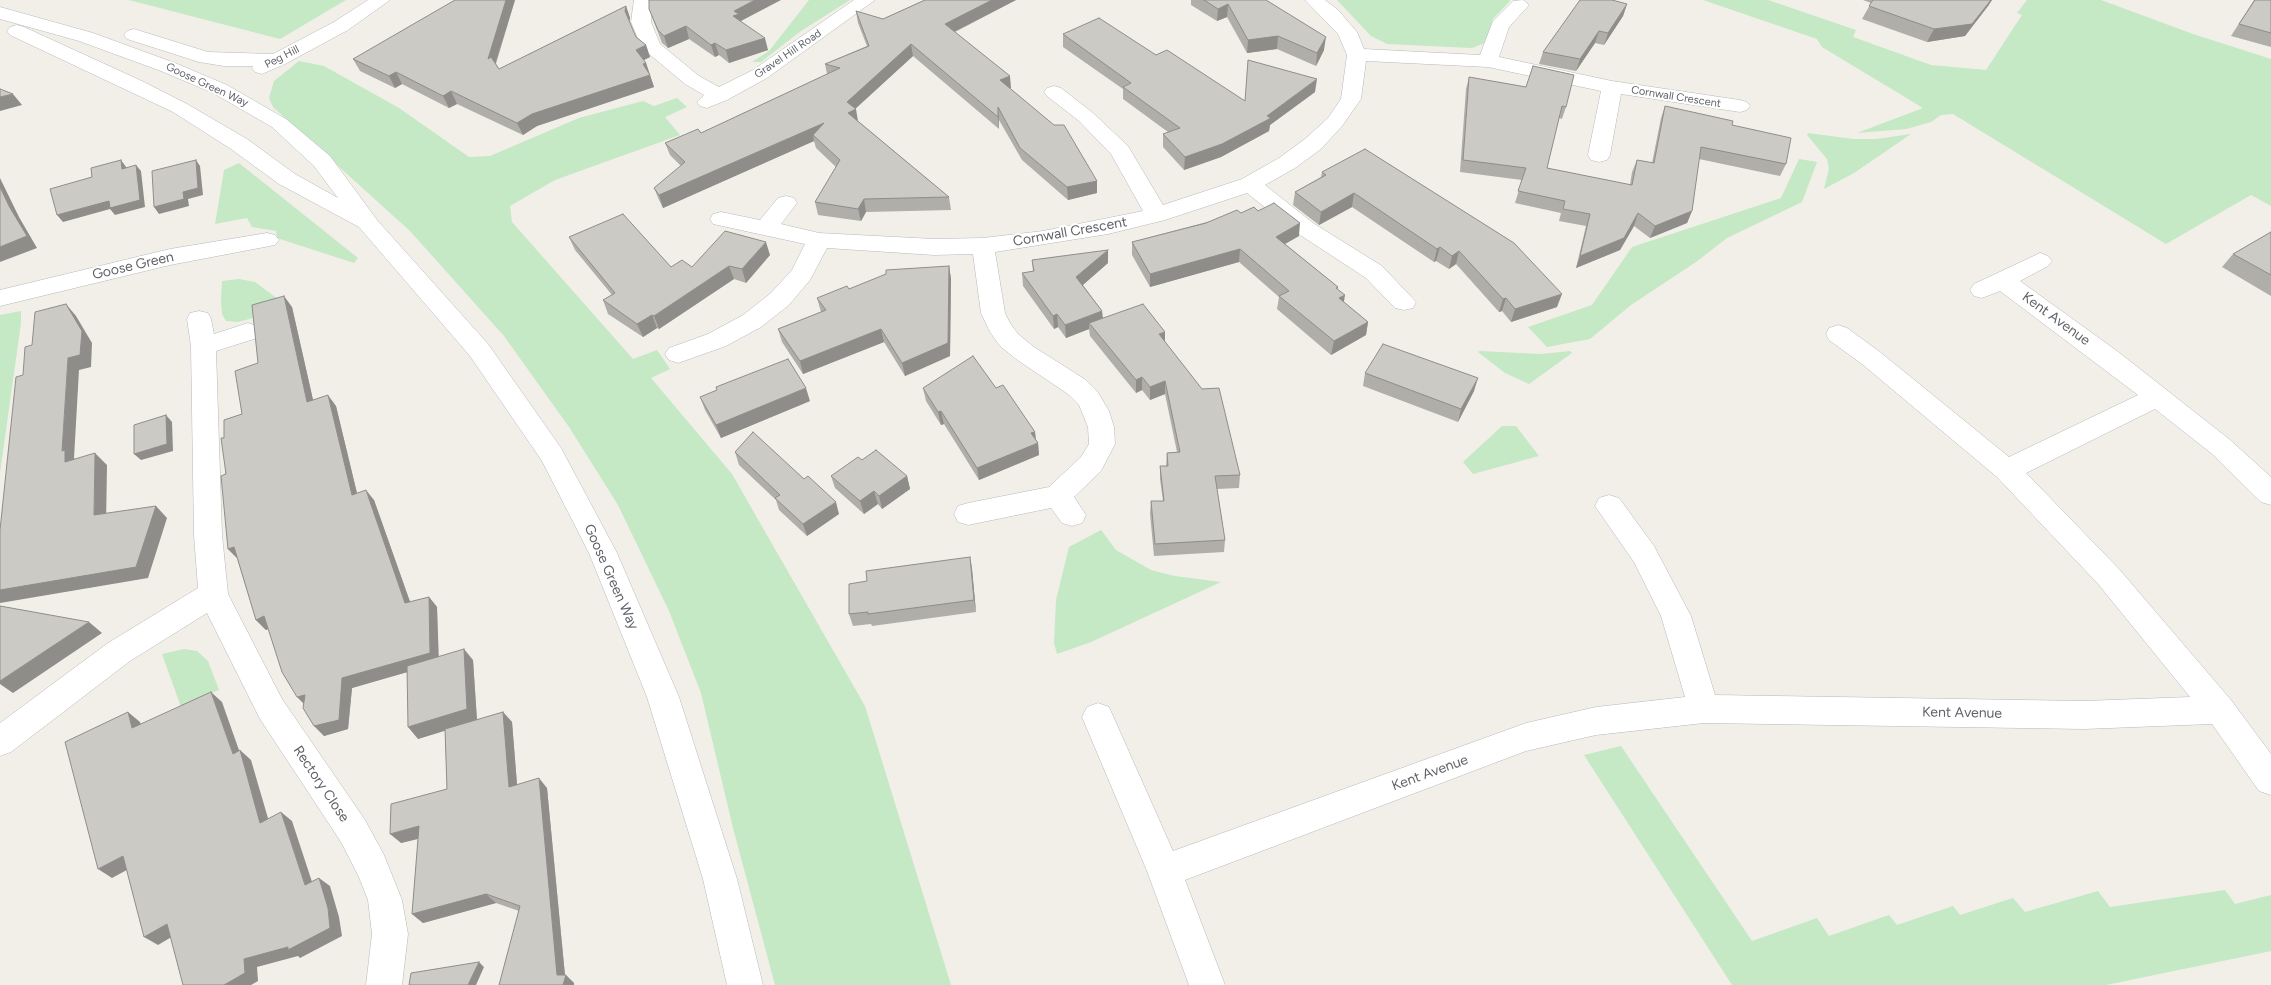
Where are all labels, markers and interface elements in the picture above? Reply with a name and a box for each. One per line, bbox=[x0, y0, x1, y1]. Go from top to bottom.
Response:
street label: Gravel Hill Road bbox=[752, 27, 824, 81]
street label: Peg Hill bbox=[262, 43, 302, 71]
street label: Goose Green Way bbox=[164, 60, 250, 110]
street label: Cornwall Crescent bbox=[1630, 83, 1722, 111]
street label: Cornwall Crescent bbox=[1012, 214, 1128, 250]
street label: Goose Green bbox=[91, 248, 175, 284]
street label: Kent Avenue bbox=[2019, 289, 2093, 349]
street label: Goose Green Way bbox=[580, 522, 642, 632]
street label: Kent Avenue bbox=[1922, 704, 2002, 722]
street label: Rectory Close bbox=[289, 743, 353, 825]
street label: Kent Avenue bbox=[1390, 751, 1470, 795]

